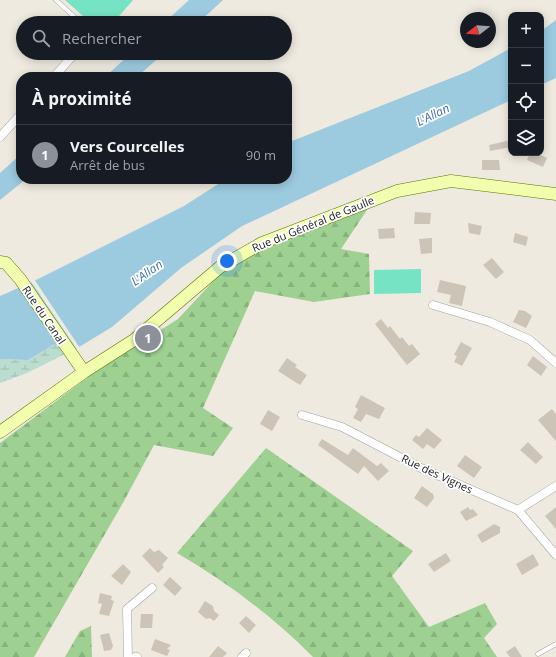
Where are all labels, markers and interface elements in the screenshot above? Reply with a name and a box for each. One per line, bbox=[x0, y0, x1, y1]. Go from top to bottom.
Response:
north arrow bbox=[460, 12, 496, 48]
map controls bbox=[508, 12, 544, 156]
button: + bbox=[508, 12, 544, 48]
search box bbox=[16, 16, 292, 60]
icon: search bbox=[30, 27, 52, 49]
text: Rechercher bbox=[62, 28, 142, 48]
button: − bbox=[508, 48, 544, 84]
button: locate bbox=[508, 84, 544, 120]
text: À proximité bbox=[32, 87, 131, 110]
water label: L'Allan bbox=[413, 99, 452, 130]
button: layers bbox=[508, 120, 544, 156]
text: Vers Courcelles bbox=[70, 136, 184, 156]
text: 1 bbox=[41, 146, 49, 164]
text: 90 m bbox=[246, 146, 276, 164]
text: Arrêt de bus bbox=[70, 156, 145, 174]
street label: Rue du Général de Gaulle bbox=[249, 192, 376, 255]
your location bbox=[217, 251, 237, 271]
water label: L'Allan bbox=[128, 256, 166, 290]
street label: Rue du Canal bbox=[19, 283, 70, 347]
pin: 1 bbox=[135, 323, 161, 353]
street label: Rue des Vignes bbox=[399, 450, 475, 497]

